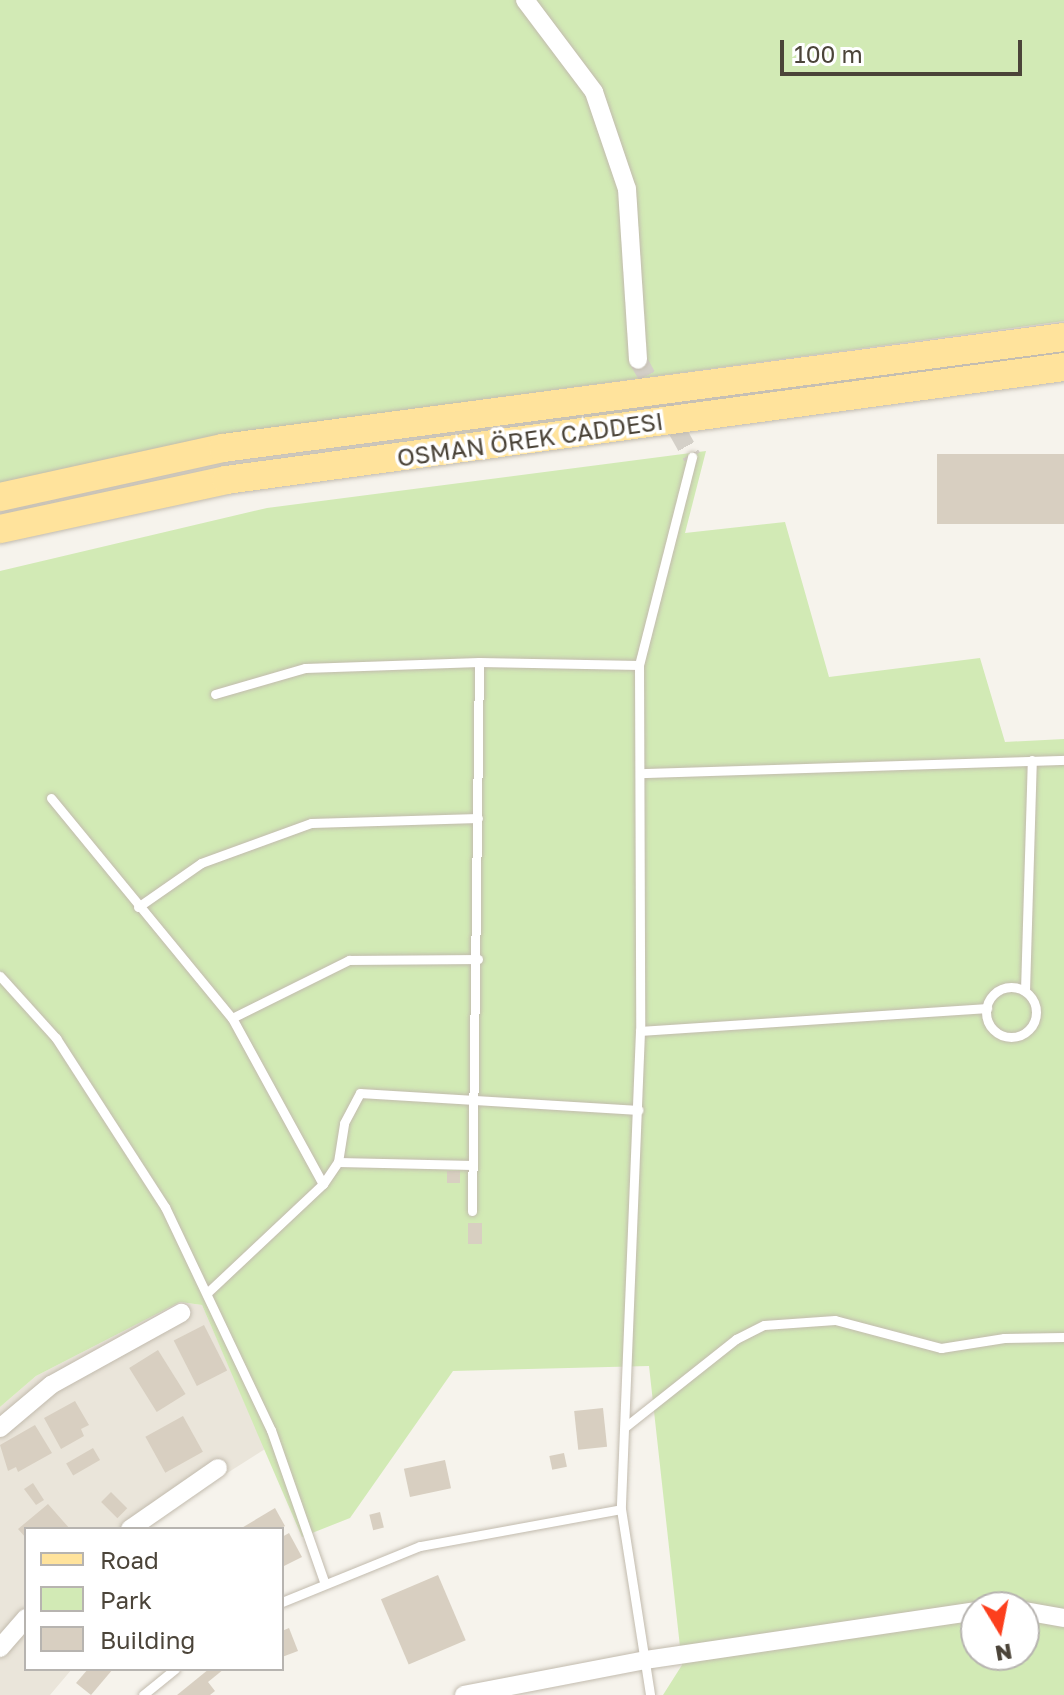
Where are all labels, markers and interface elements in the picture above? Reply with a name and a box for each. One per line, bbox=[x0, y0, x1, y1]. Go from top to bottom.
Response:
scale bar bbox=[784, 24, 1026, 74]
text: 100 m bbox=[794, 39, 863, 68]
street label: OSMAN ÖREK CADDESI bbox=[395, 406, 665, 472]
legend bbox=[24, 1527, 284, 1671]
text: Road bbox=[100, 1545, 159, 1574]
text: Park bbox=[100, 1585, 152, 1614]
north arrow bbox=[960, 1591, 1040, 1671]
text: Building bbox=[100, 1625, 195, 1654]
text: N bbox=[993, 1638, 1014, 1668]

